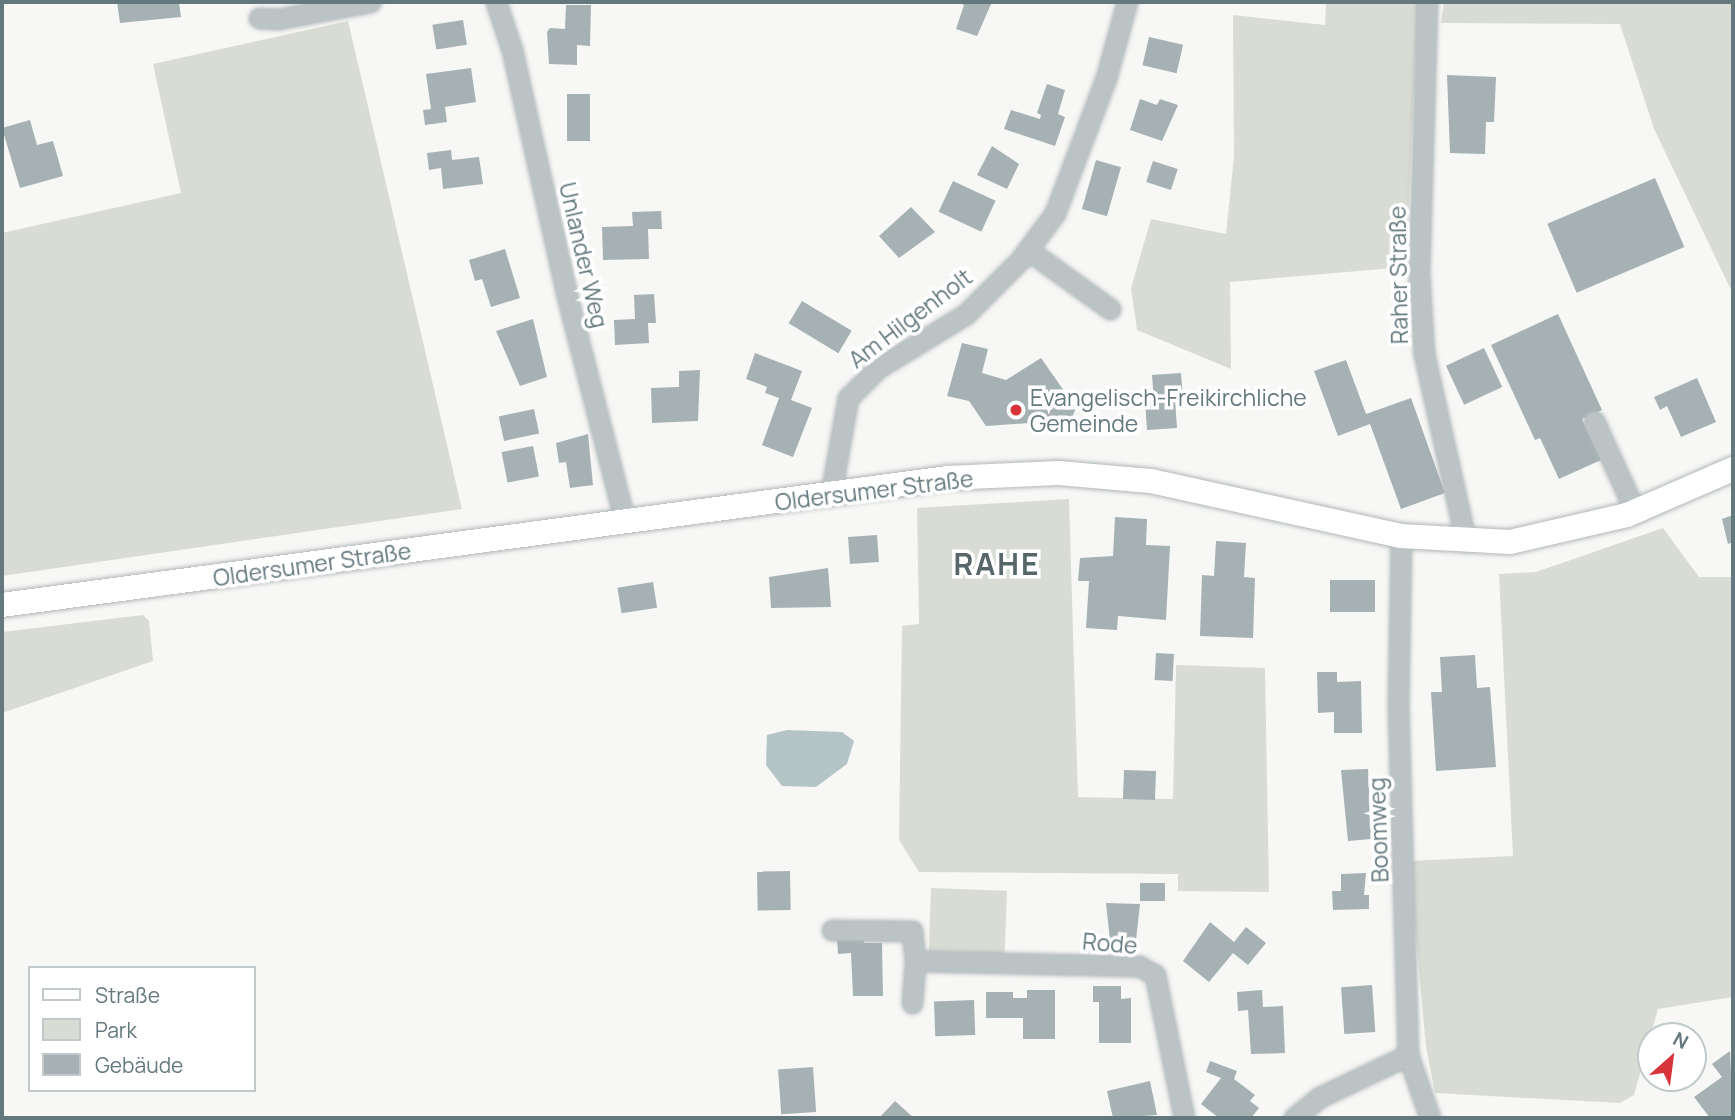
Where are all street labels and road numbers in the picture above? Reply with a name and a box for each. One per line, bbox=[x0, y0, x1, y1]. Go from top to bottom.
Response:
street label: Unlander Weg bbox=[554, 179, 614, 331]
street label: Raher Straße bbox=[1383, 206, 1413, 344]
street label: Am Hilgenholt bbox=[843, 263, 977, 373]
street label: Oldersumer Straße bbox=[773, 464, 975, 516]
street label: Oldersumer Straße bbox=[211, 536, 413, 592]
street label: Boomweg bbox=[1362, 777, 1394, 883]
street label: Rode bbox=[1081, 927, 1139, 959]

